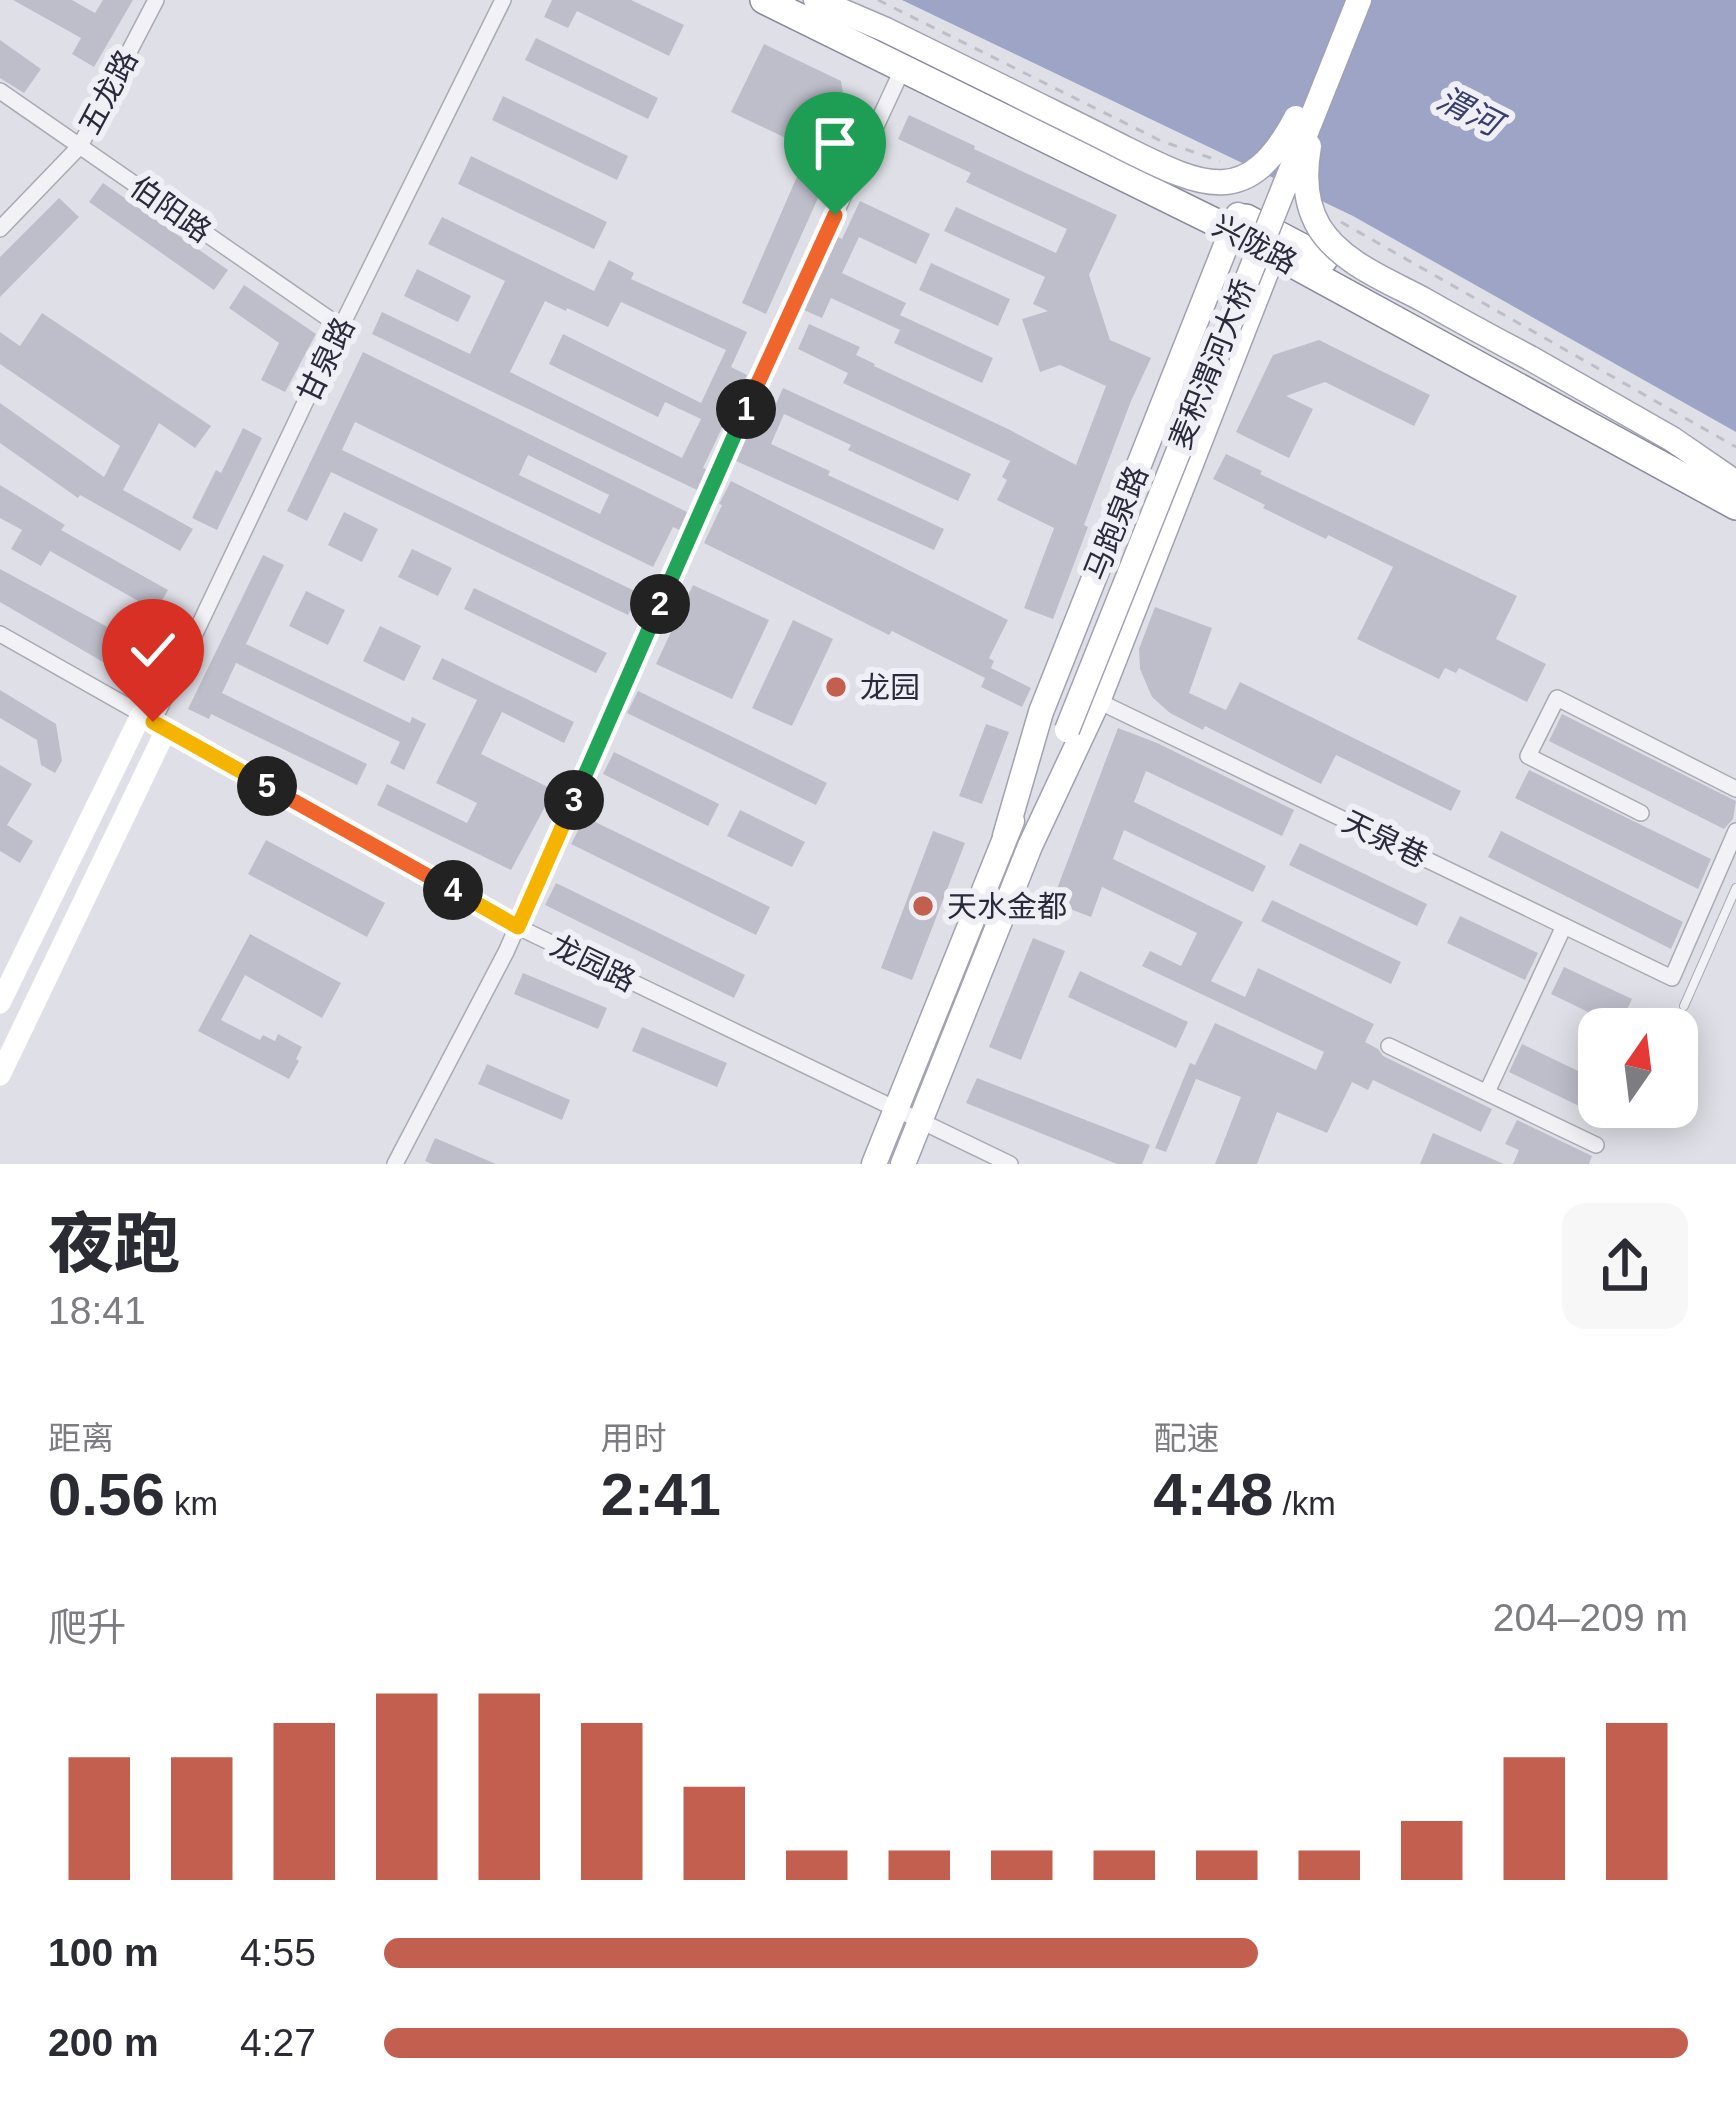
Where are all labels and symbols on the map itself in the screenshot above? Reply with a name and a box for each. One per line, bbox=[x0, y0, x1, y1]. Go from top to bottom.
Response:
street label: 五龙路 bbox=[72, 45, 144, 139]
water label: 渭河 bbox=[1431, 80, 1512, 145]
pin bbox=[784, 92, 886, 215]
street label: 伯阳路 bbox=[125, 170, 217, 248]
street label: 兴陇路 bbox=[1208, 208, 1302, 280]
street label: 麦积渭河大桥 bbox=[1163, 274, 1261, 454]
street label: 甘泉路 bbox=[291, 312, 361, 408]
pin: 1 bbox=[716, 379, 776, 439]
street label: 马跑泉路 bbox=[1078, 461, 1154, 585]
pin: 2 bbox=[630, 574, 690, 634]
pin bbox=[102, 599, 204, 722]
place label: 龙园 bbox=[860, 671, 920, 704]
marker: 龙园 bbox=[823, 674, 849, 700]
pin: 5 bbox=[237, 756, 297, 816]
pin: 3 bbox=[544, 770, 604, 830]
street label: 天泉巷 bbox=[1337, 804, 1433, 874]
pin: 4 bbox=[423, 860, 483, 920]
place label: 天水金都 bbox=[947, 890, 1067, 923]
marker: 天水金都 bbox=[910, 893, 936, 919]
street label: 龙园路 bbox=[545, 928, 641, 998]
north arrow bbox=[1578, 1008, 1698, 1128]

